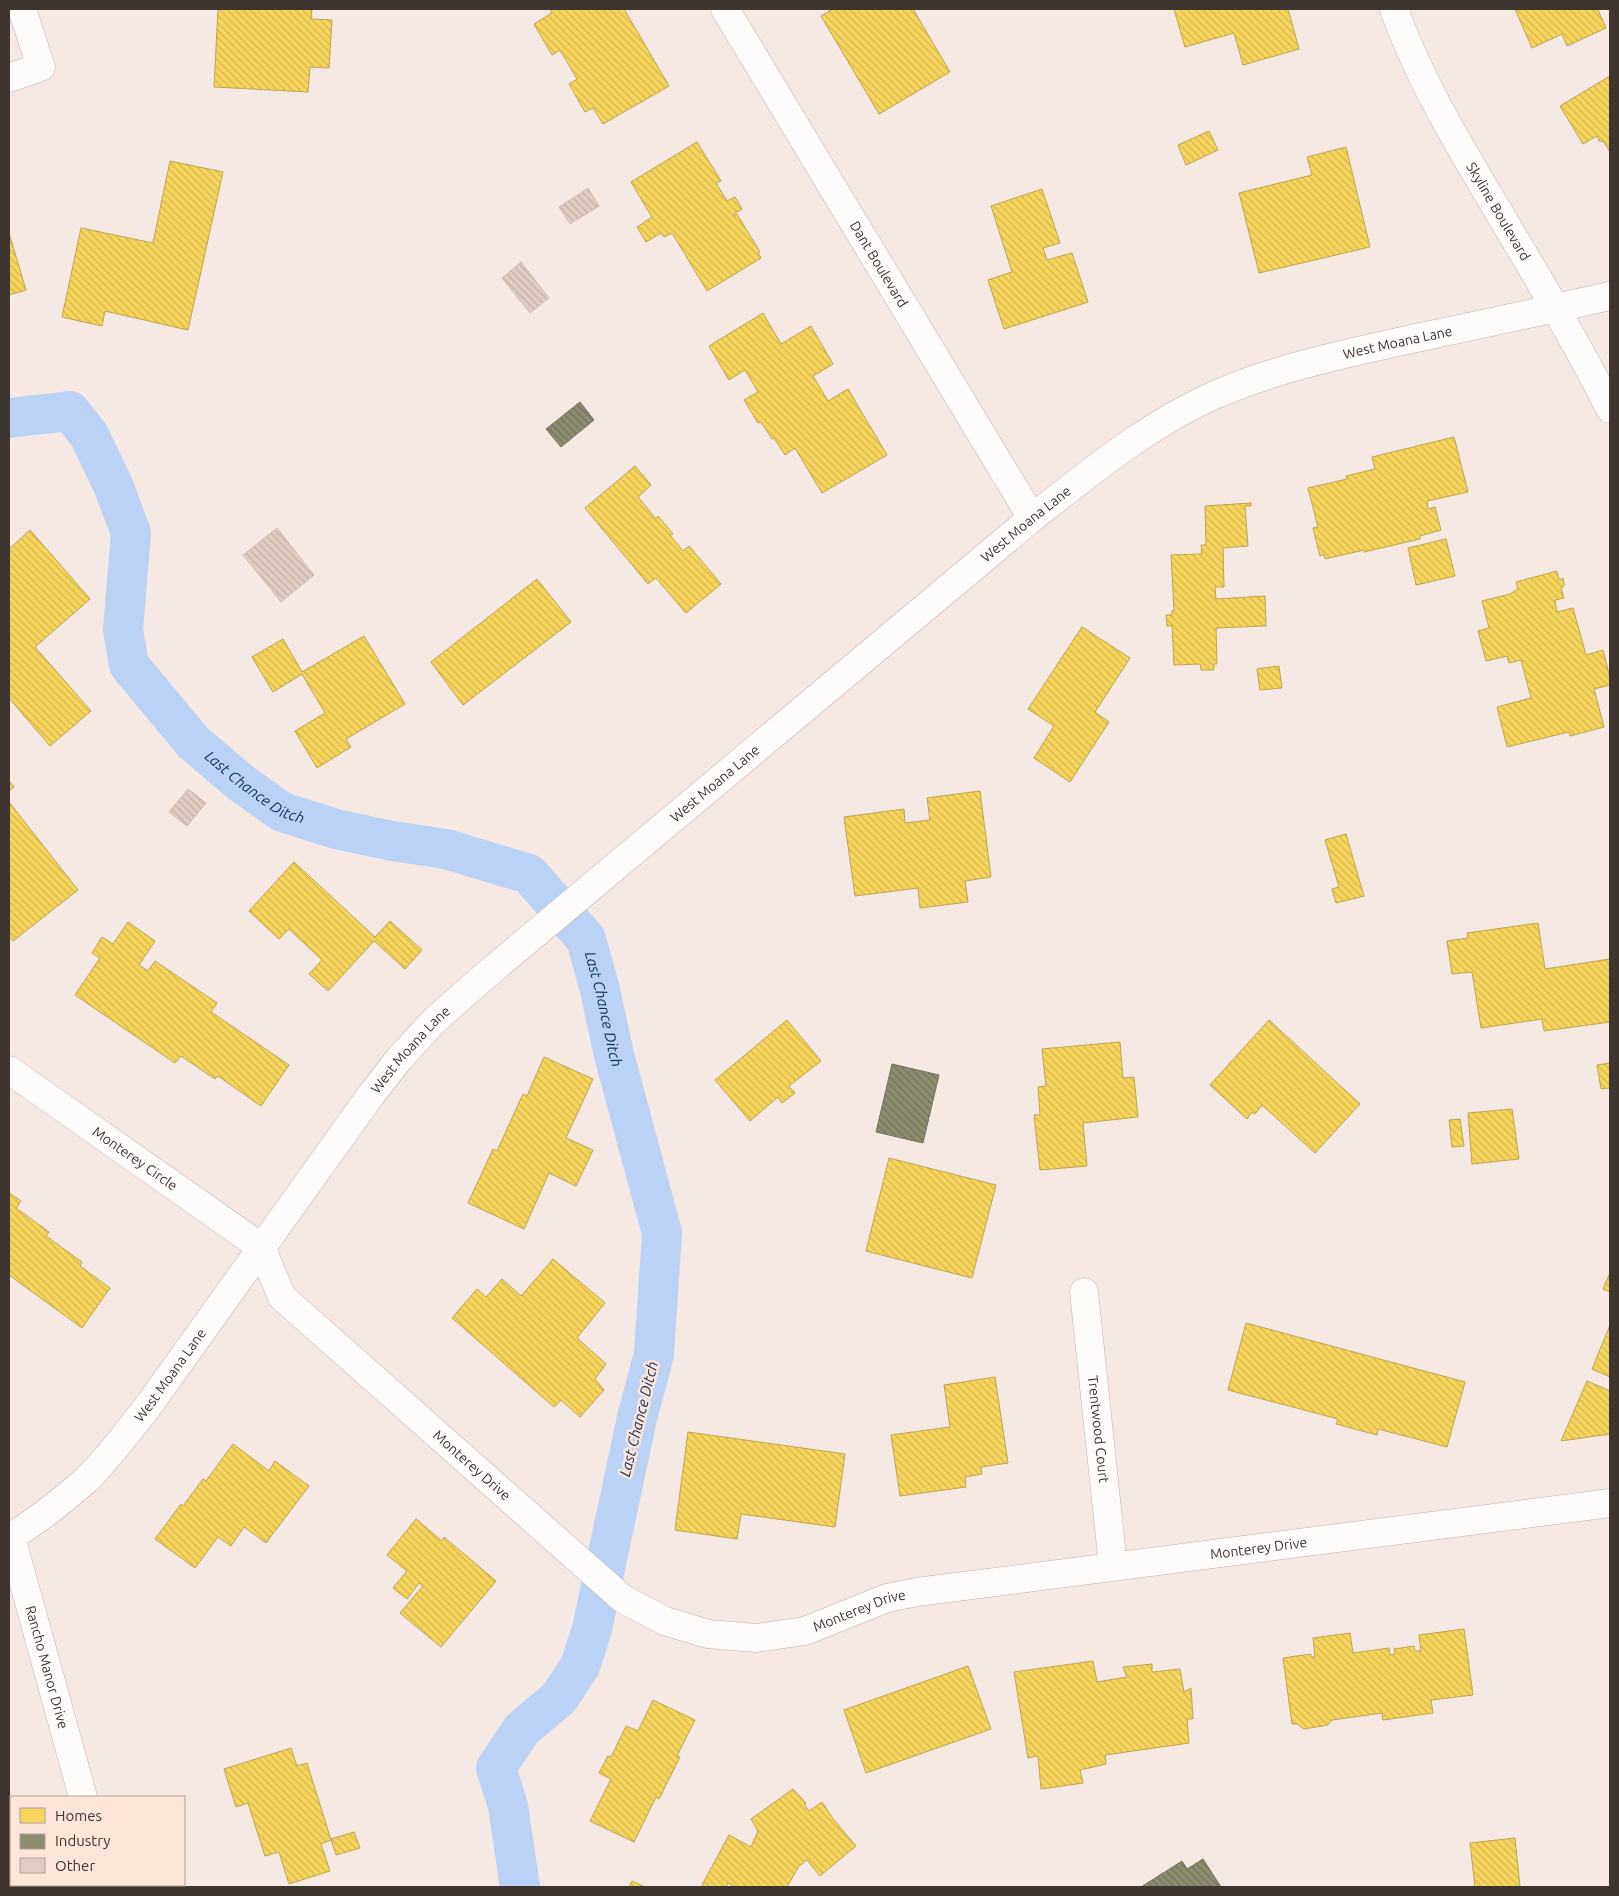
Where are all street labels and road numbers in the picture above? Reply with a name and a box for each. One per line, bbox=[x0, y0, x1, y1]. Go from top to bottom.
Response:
street label: Skyline Boulevard bbox=[1463, 159, 1534, 263]
street label: Dant Boulevard bbox=[847, 218, 911, 310]
street label: West Moana Lane bbox=[1341, 323, 1454, 362]
street label: West Moana Lane bbox=[978, 483, 1074, 565]
street label: West Moana Lane bbox=[667, 742, 763, 825]
street label: West Moana Lane bbox=[367, 1003, 453, 1096]
street label: Monterey Circle bbox=[90, 1123, 180, 1194]
street label: West Moana Lane bbox=[131, 1325, 209, 1425]
street label: Trentwood Court bbox=[1085, 1375, 1112, 1484]
street label: Monterey Drive bbox=[430, 1427, 514, 1504]
street label: Monterey Drive bbox=[1209, 1534, 1308, 1562]
street label: Monterey Drive bbox=[811, 1586, 907, 1635]
street label: Rancho Manor Drive bbox=[22, 1604, 72, 1730]

